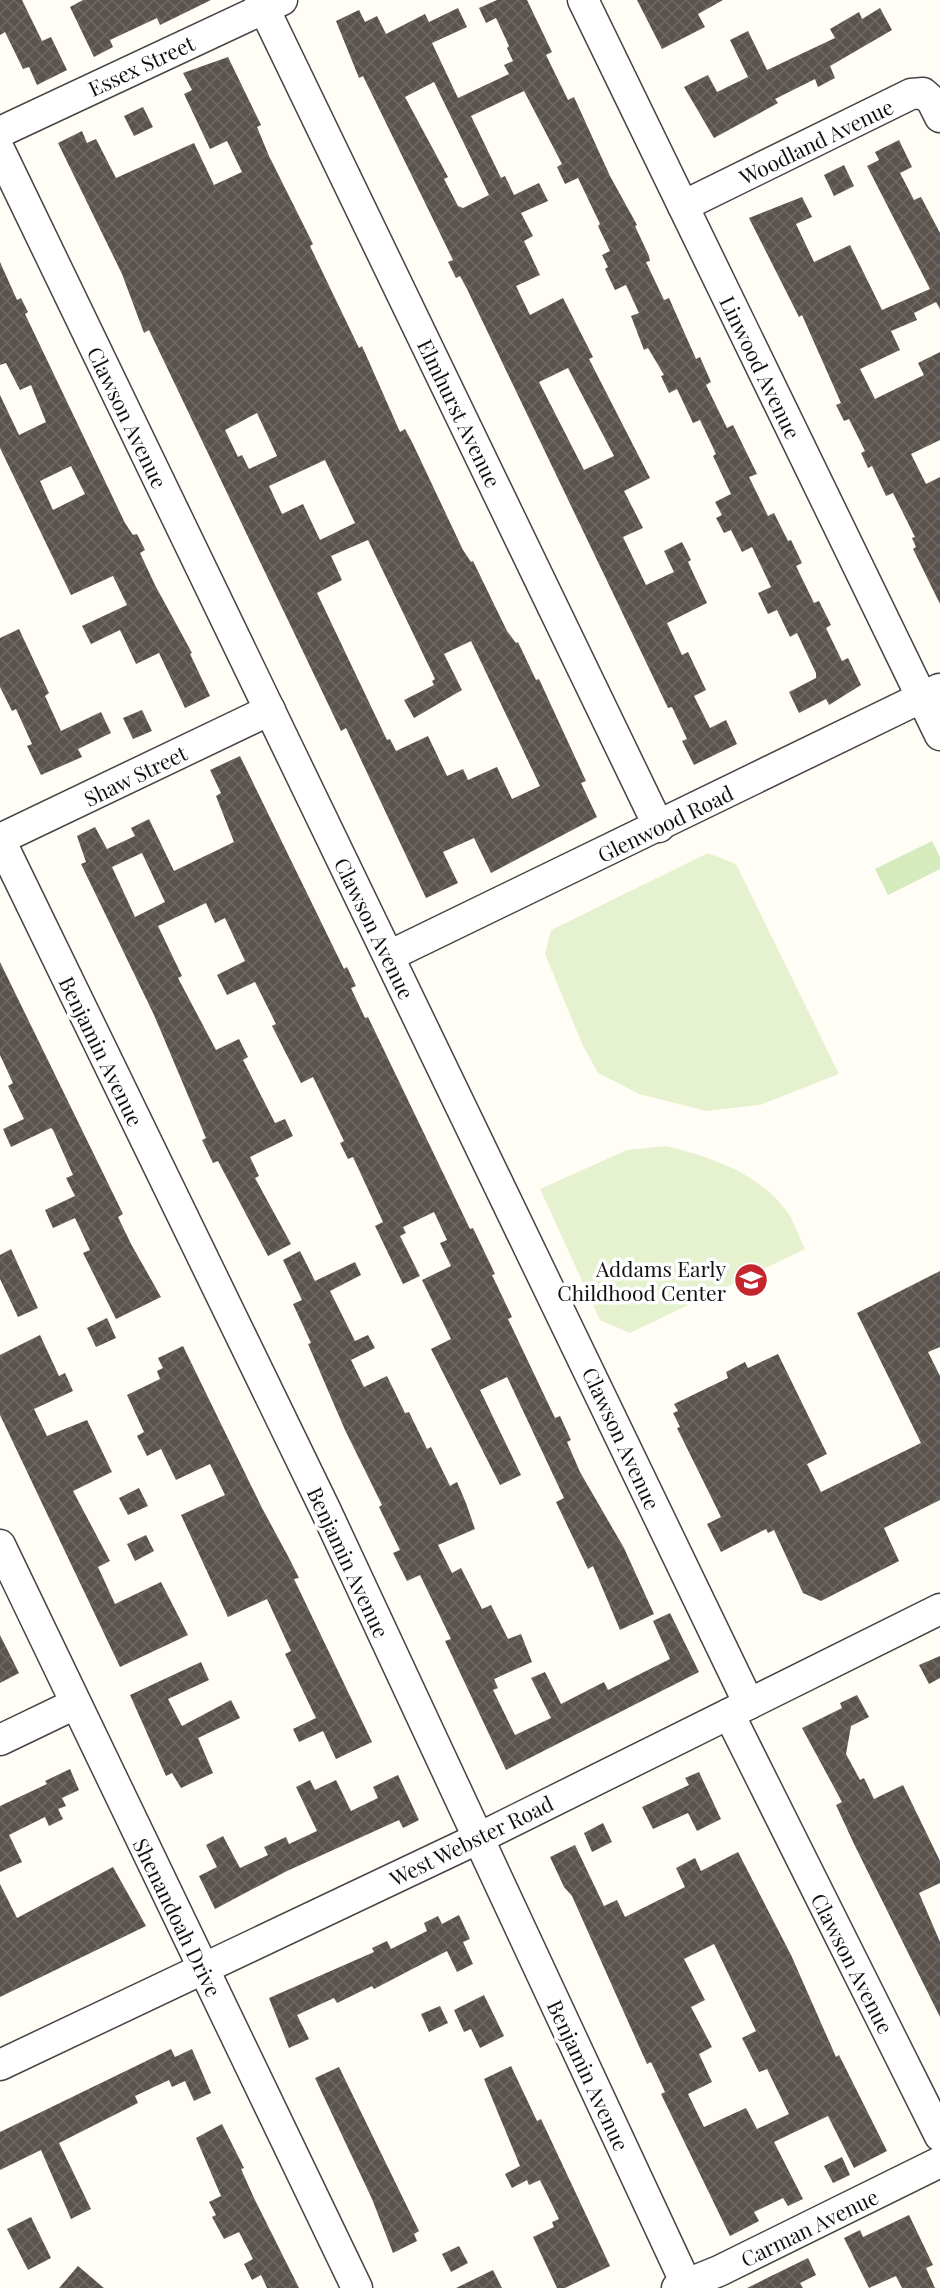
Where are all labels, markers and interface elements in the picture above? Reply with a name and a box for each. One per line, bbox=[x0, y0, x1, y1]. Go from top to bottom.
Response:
street label: Essex Street bbox=[83, 28, 199, 102]
street label: Woodland Avenue bbox=[734, 92, 898, 191]
street label: Linwood Avenue bbox=[714, 291, 808, 443]
street label: Elmhurst Avenue bbox=[412, 334, 508, 492]
street label: Clawson Avenue bbox=[82, 342, 174, 492]
street label: Shaw Street bbox=[79, 738, 192, 812]
street label: Glenwood Road bbox=[593, 778, 737, 868]
street label: Clawson Avenue bbox=[329, 853, 421, 1003]
street label: Benjamin Avenue bbox=[54, 971, 150, 1131]
place label: Addams Early Childhood Center bbox=[557, 1254, 727, 1306]
school or university icon: Addams Early Childhood Center bbox=[732, 1261, 770, 1299]
street label: Clawson Avenue bbox=[577, 1362, 667, 1514]
street label: Benjamin Avenue bbox=[302, 1482, 396, 1642]
street label: West Webster Road bbox=[384, 1788, 557, 1892]
street label: Shenandoah Drive bbox=[128, 1833, 228, 2001]
street label: Clawson Avenue bbox=[806, 1888, 900, 2038]
street label: Benjamin Avenue bbox=[542, 1995, 636, 2155]
street label: Carman Avenue bbox=[736, 2182, 882, 2272]

